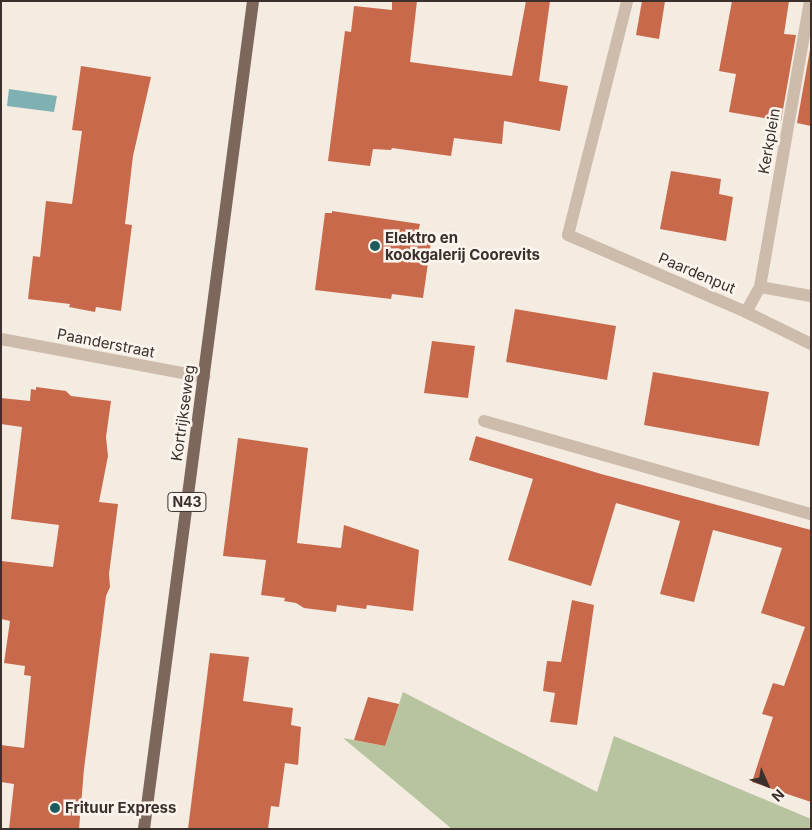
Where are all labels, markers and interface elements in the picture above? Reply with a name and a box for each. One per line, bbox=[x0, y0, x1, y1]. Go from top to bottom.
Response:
street label: Kerkplein bbox=[754, 107, 784, 175]
place label: Elektro en kookgalerij Coorevits bbox=[385, 228, 540, 263]
marker: Elektro en kookgalerij Coorevits bbox=[369, 240, 381, 252]
street label: Paardenput bbox=[656, 249, 738, 297]
street label: Paanderstraat bbox=[56, 325, 156, 361]
street label: Kortrijkseweg bbox=[167, 364, 199, 462]
road number: N43 bbox=[167, 491, 207, 514]
north arrow bbox=[742, 760, 792, 810]
text: N bbox=[768, 786, 788, 806]
place label: Frituur Express bbox=[65, 799, 176, 817]
marker: Frituur Express bbox=[49, 802, 61, 814]

